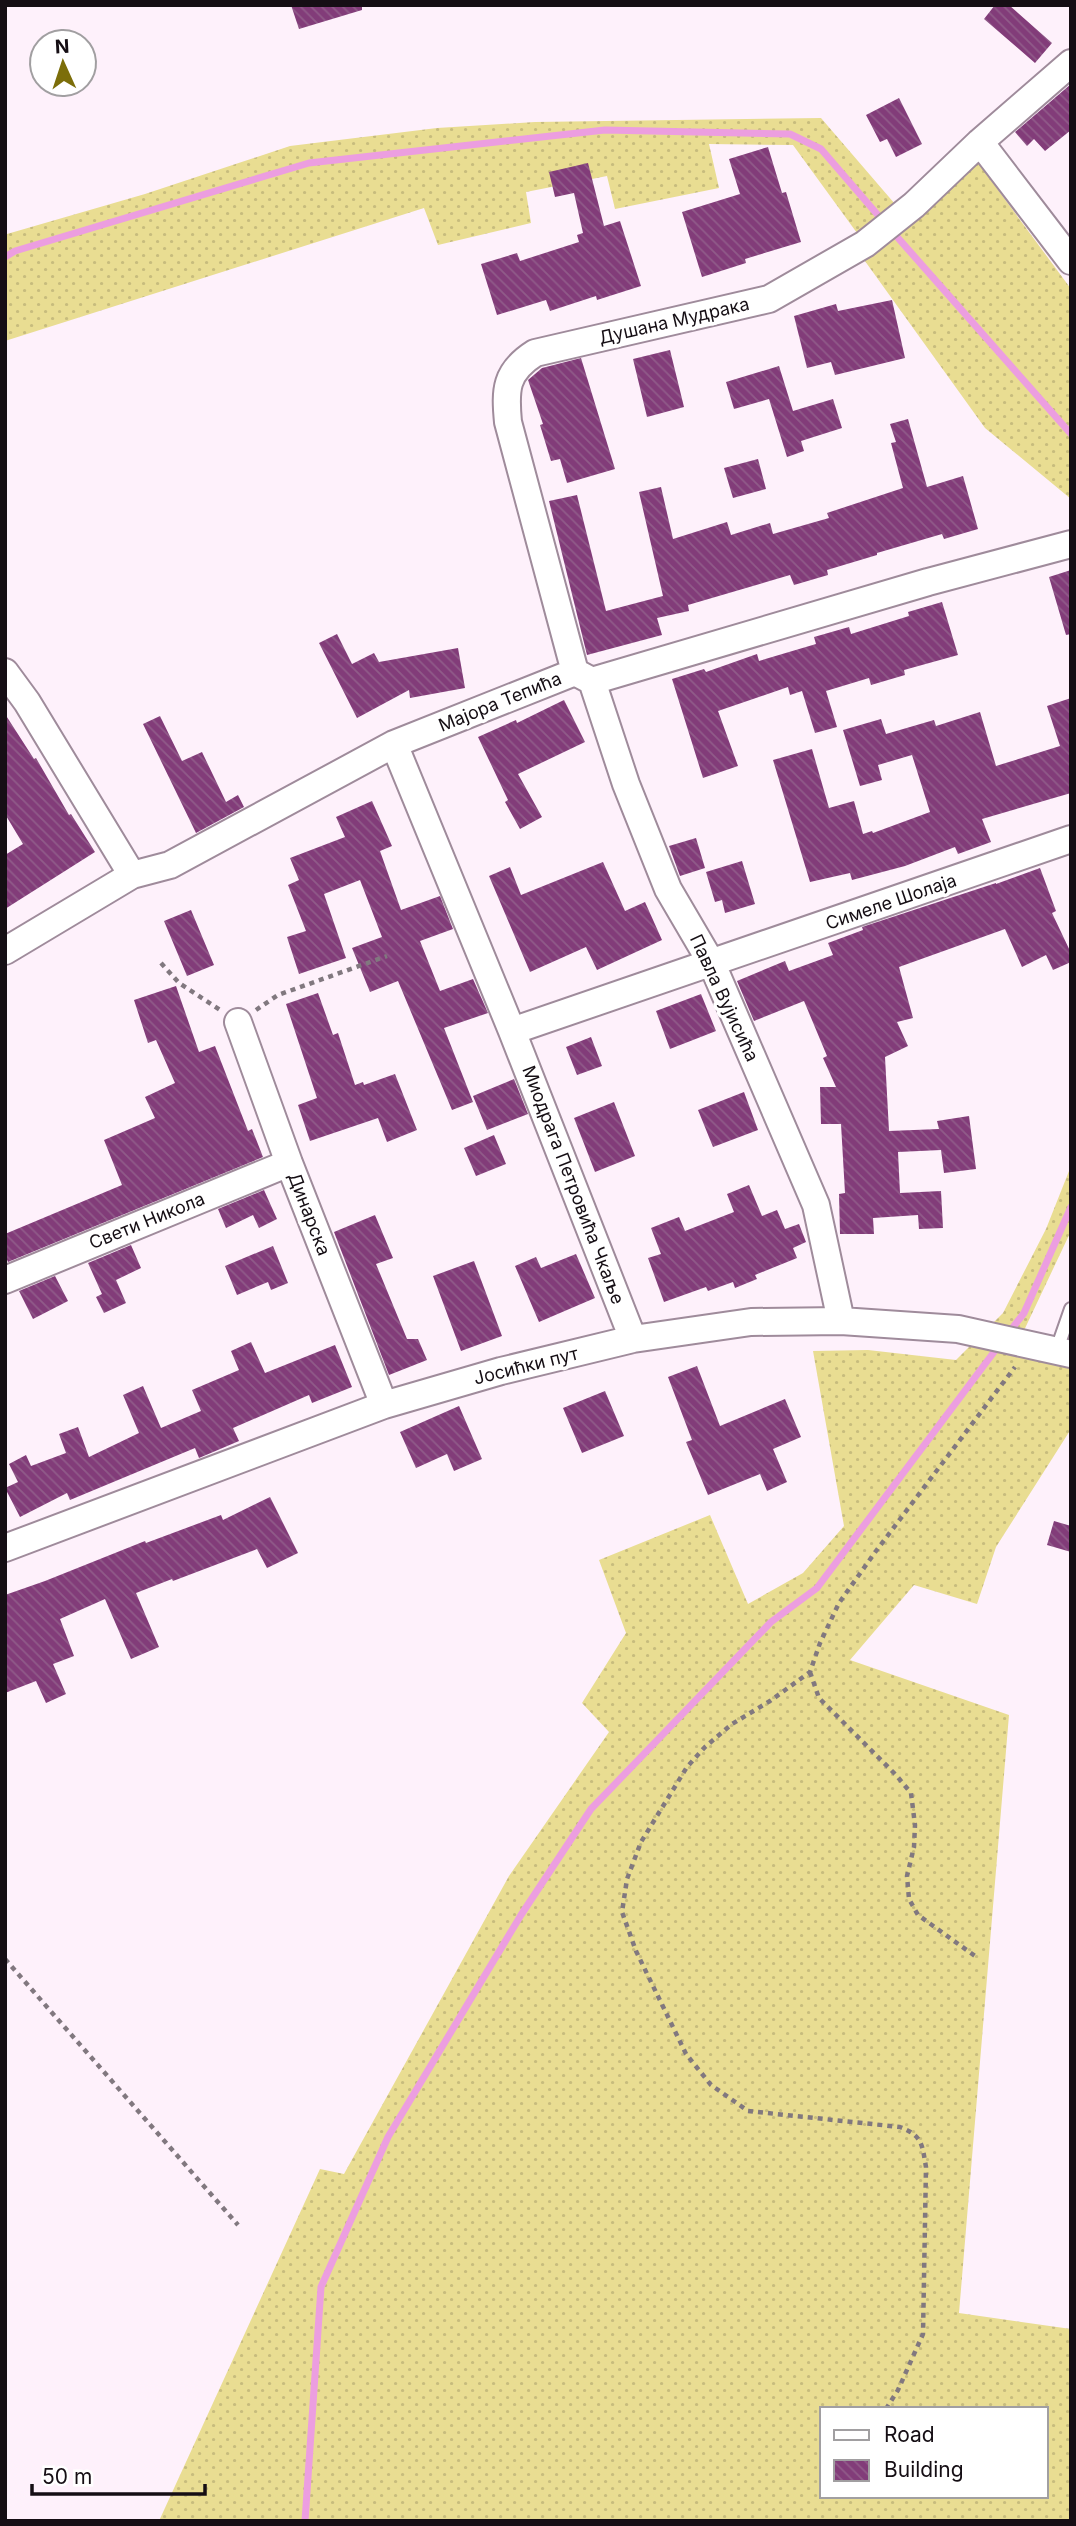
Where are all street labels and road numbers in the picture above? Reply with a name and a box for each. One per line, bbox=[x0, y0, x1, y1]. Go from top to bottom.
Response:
street label: Душана Мудрака bbox=[597, 293, 751, 348]
street label: Мајора Тепића bbox=[435, 667, 564, 736]
street label: Симеле Шолаја bbox=[823, 869, 959, 934]
street label: Павла Вујисића bbox=[686, 931, 763, 1065]
street label: Миодрага Петровића Чкаље bbox=[518, 1063, 629, 1307]
street label: Динарска bbox=[284, 1169, 335, 1258]
street label: Свети Никола bbox=[86, 1188, 208, 1253]
street label: Јосићки пут bbox=[471, 1342, 581, 1389]

